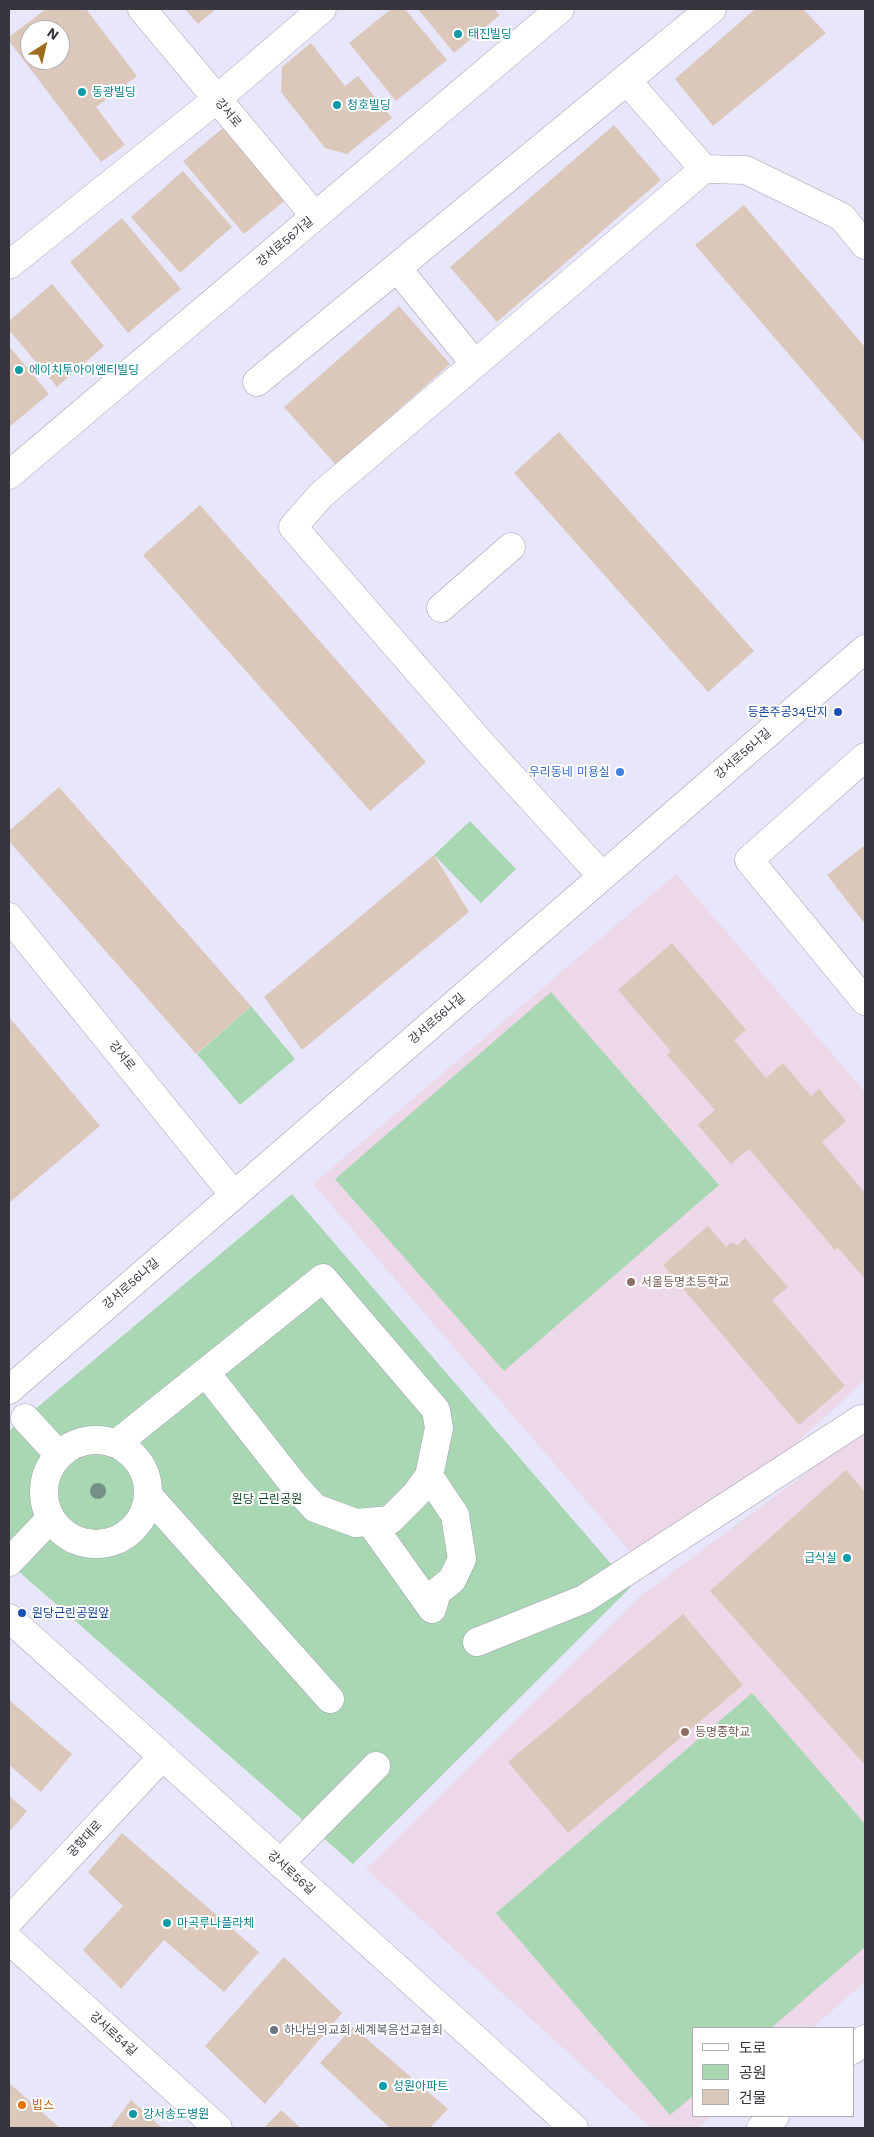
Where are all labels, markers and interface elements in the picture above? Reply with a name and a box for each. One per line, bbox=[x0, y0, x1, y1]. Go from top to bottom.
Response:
north arrow bbox=[20, 20, 70, 70]
text: N bbox=[44, 24, 62, 43]
place label: 태진빌딩 bbox=[468, 27, 512, 41]
marker: 태진빌딩 bbox=[452, 28, 464, 40]
place label: 동광빌딩 bbox=[92, 85, 136, 99]
marker: 동광빌딩 bbox=[76, 86, 88, 98]
street label: 강서로 bbox=[212, 96, 244, 130]
place label: 청호빌딩 bbox=[347, 98, 391, 112]
marker: 청호빌딩 bbox=[331, 99, 343, 111]
street label: 강서로56가길 bbox=[254, 214, 316, 270]
place label: 에이치투아이엔티빌딩 bbox=[29, 363, 139, 377]
marker: 에이치투아이엔티빌딩 bbox=[13, 364, 25, 376]
place label: 등촌주공34단지 bbox=[747, 705, 828, 719]
marker: 등촌주공34단지 bbox=[832, 706, 844, 718]
street label: 강서로56나길 bbox=[712, 726, 774, 782]
place label: 우리동네 미용실 bbox=[529, 765, 610, 779]
marker: 우리동네 미용실 bbox=[614, 766, 626, 778]
street label: 강서로56나길 bbox=[406, 991, 468, 1047]
street label: 강서로 bbox=[106, 1039, 138, 1073]
street label: 강서로56나길 bbox=[100, 1256, 162, 1312]
place label: 서울등명초등학교 bbox=[641, 1275, 729, 1289]
marker: 서울등명초등학교 bbox=[625, 1276, 637, 1288]
park label: 원당 근린공원 bbox=[232, 1492, 302, 1506]
place label: 급식실 bbox=[804, 1551, 837, 1565]
marker: 급식실 bbox=[841, 1552, 853, 1564]
place label: 원당근린공원앞 bbox=[32, 1606, 109, 1620]
marker: 원당근린공원앞 bbox=[16, 1607, 28, 1619]
place label: 등명중학교 bbox=[695, 1725, 750, 1739]
marker: 등명중학교 bbox=[679, 1726, 691, 1738]
street label: 공항대로 bbox=[65, 1818, 105, 1860]
street label: 강서로56길 bbox=[264, 1848, 318, 1898]
place label: 마곡루나플라체 bbox=[177, 1916, 254, 1930]
marker: 마곡루나플라체 bbox=[161, 1917, 173, 1929]
street label: 강서로54길 bbox=[86, 2009, 140, 2059]
place label: 하나님의교회 세계복음선교협회 bbox=[284, 2023, 443, 2037]
marker: 하나님의교회 세계복음선교협회 bbox=[268, 2024, 280, 2036]
legend bbox=[692, 2027, 854, 2117]
text: 도로 bbox=[739, 2039, 767, 2057]
text: 공원 bbox=[739, 2064, 767, 2082]
place label: 성원아파트 bbox=[393, 2079, 448, 2093]
marker: 성원아파트 bbox=[377, 2080, 389, 2092]
text: 건물 bbox=[739, 2089, 767, 2107]
place label: 빕스 bbox=[32, 2098, 54, 2112]
marker: 빕스 bbox=[16, 2099, 28, 2111]
place label: 강서송도병원 bbox=[143, 2107, 209, 2121]
marker: 강서송도병원 bbox=[127, 2108, 139, 2120]

